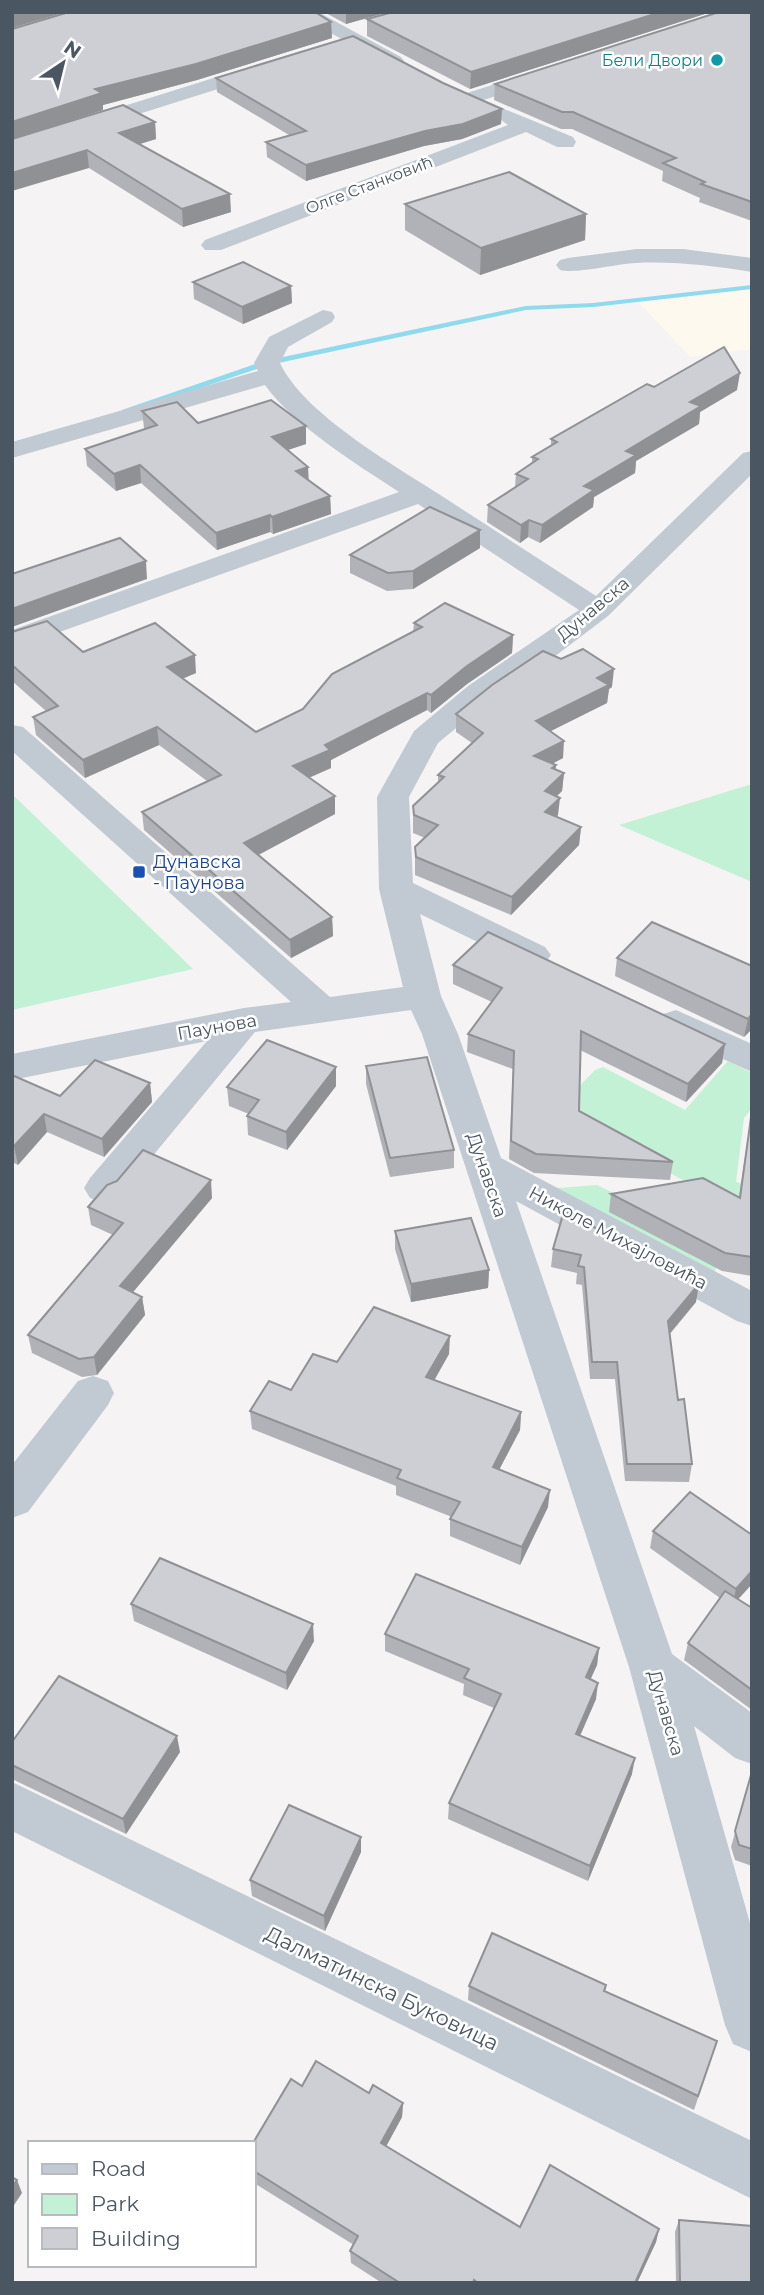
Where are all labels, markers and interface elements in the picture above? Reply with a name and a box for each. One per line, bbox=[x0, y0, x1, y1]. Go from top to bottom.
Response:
north arrow bbox=[28, 28, 98, 98]
text: N bbox=[60, 36, 85, 63]
place label: Бели Двори bbox=[602, 51, 703, 70]
marker: Бели Двори bbox=[709, 52, 725, 68]
street label: Олге Станковић bbox=[303, 152, 435, 218]
street label: Дунавска bbox=[552, 572, 634, 646]
place label: Дунавска - Паунова bbox=[153, 851, 245, 894]
marker: Дунавска - Паунова bbox=[131, 864, 147, 880]
street label: Паунова bbox=[175, 1009, 259, 1045]
street label: Дунавска bbox=[462, 1130, 512, 1220]
street label: Николе Михајловића bbox=[525, 1182, 711, 1294]
street label: Дунавска bbox=[643, 1668, 689, 1758]
street label: Далматинска Буковица bbox=[261, 1920, 503, 2056]
legend bbox=[28, 2141, 256, 2267]
text: Road bbox=[91, 2156, 146, 2181]
text: Park bbox=[91, 2191, 139, 2216]
text: Building bbox=[91, 2226, 181, 2251]

